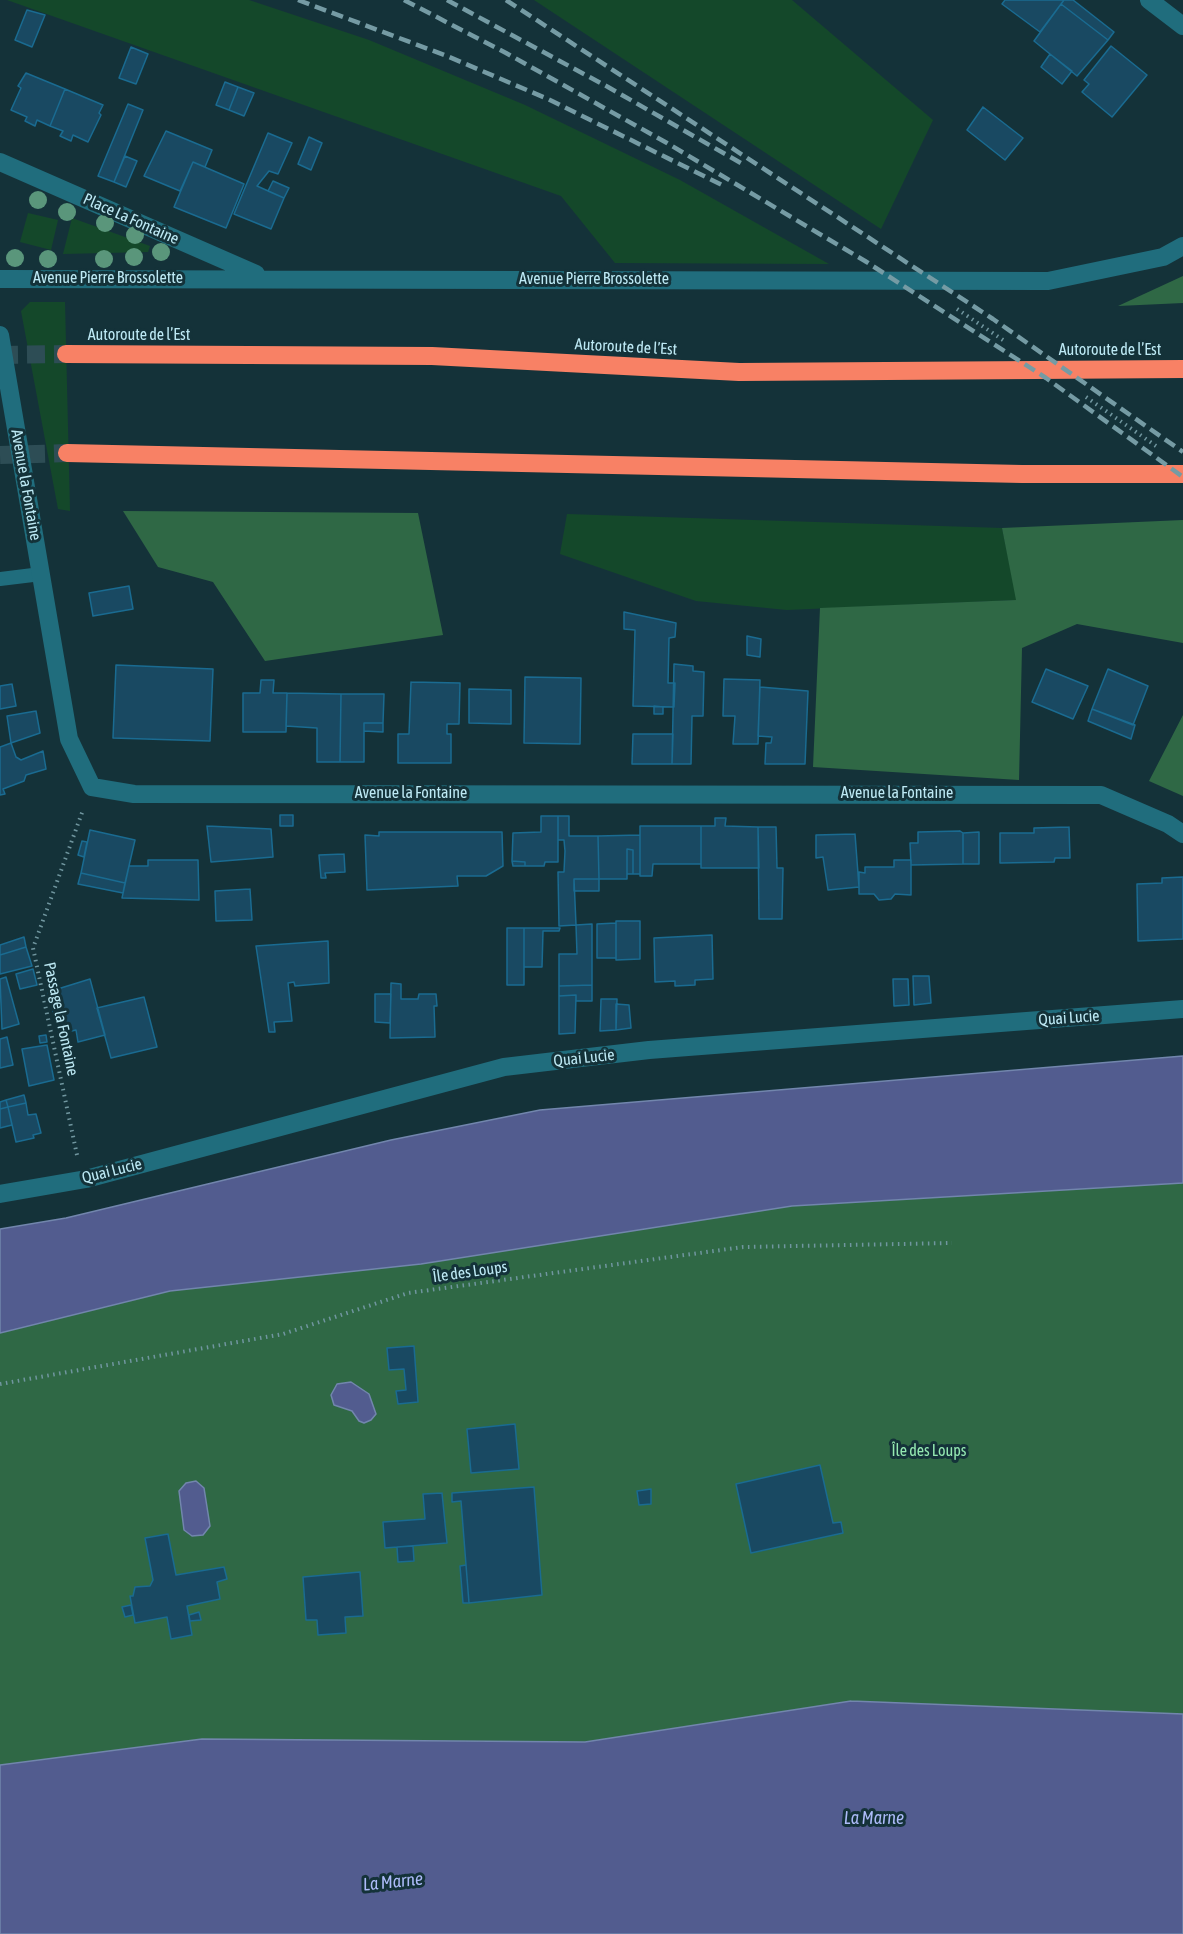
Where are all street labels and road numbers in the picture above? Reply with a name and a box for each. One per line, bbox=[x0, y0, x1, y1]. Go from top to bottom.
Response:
street label: Place La Fontaine bbox=[80, 189, 182, 249]
street label: Avenue Pierre Brossolette bbox=[33, 268, 183, 288]
street label: Avenue Pierre Brossolette bbox=[519, 269, 669, 289]
street label: Autoroute de l’Est bbox=[88, 325, 190, 345]
street label: Autoroute de l’Est bbox=[574, 335, 678, 359]
street label: Autoroute de l’Est bbox=[1059, 340, 1161, 360]
street label: Avenue la Fontaine bbox=[7, 428, 45, 542]
street label: Avenue la Fontaine bbox=[355, 783, 467, 803]
street label: Avenue la Fontaine bbox=[841, 783, 953, 803]
street label: Passage la Fontaine bbox=[40, 960, 82, 1078]
street label: Quai Lucie bbox=[1038, 1006, 1100, 1030]
street label: Quai Lucie bbox=[553, 1045, 615, 1071]
street label: Quai Lucie bbox=[80, 1154, 144, 1188]
street label: Île des Loups bbox=[432, 1257, 508, 1287]

